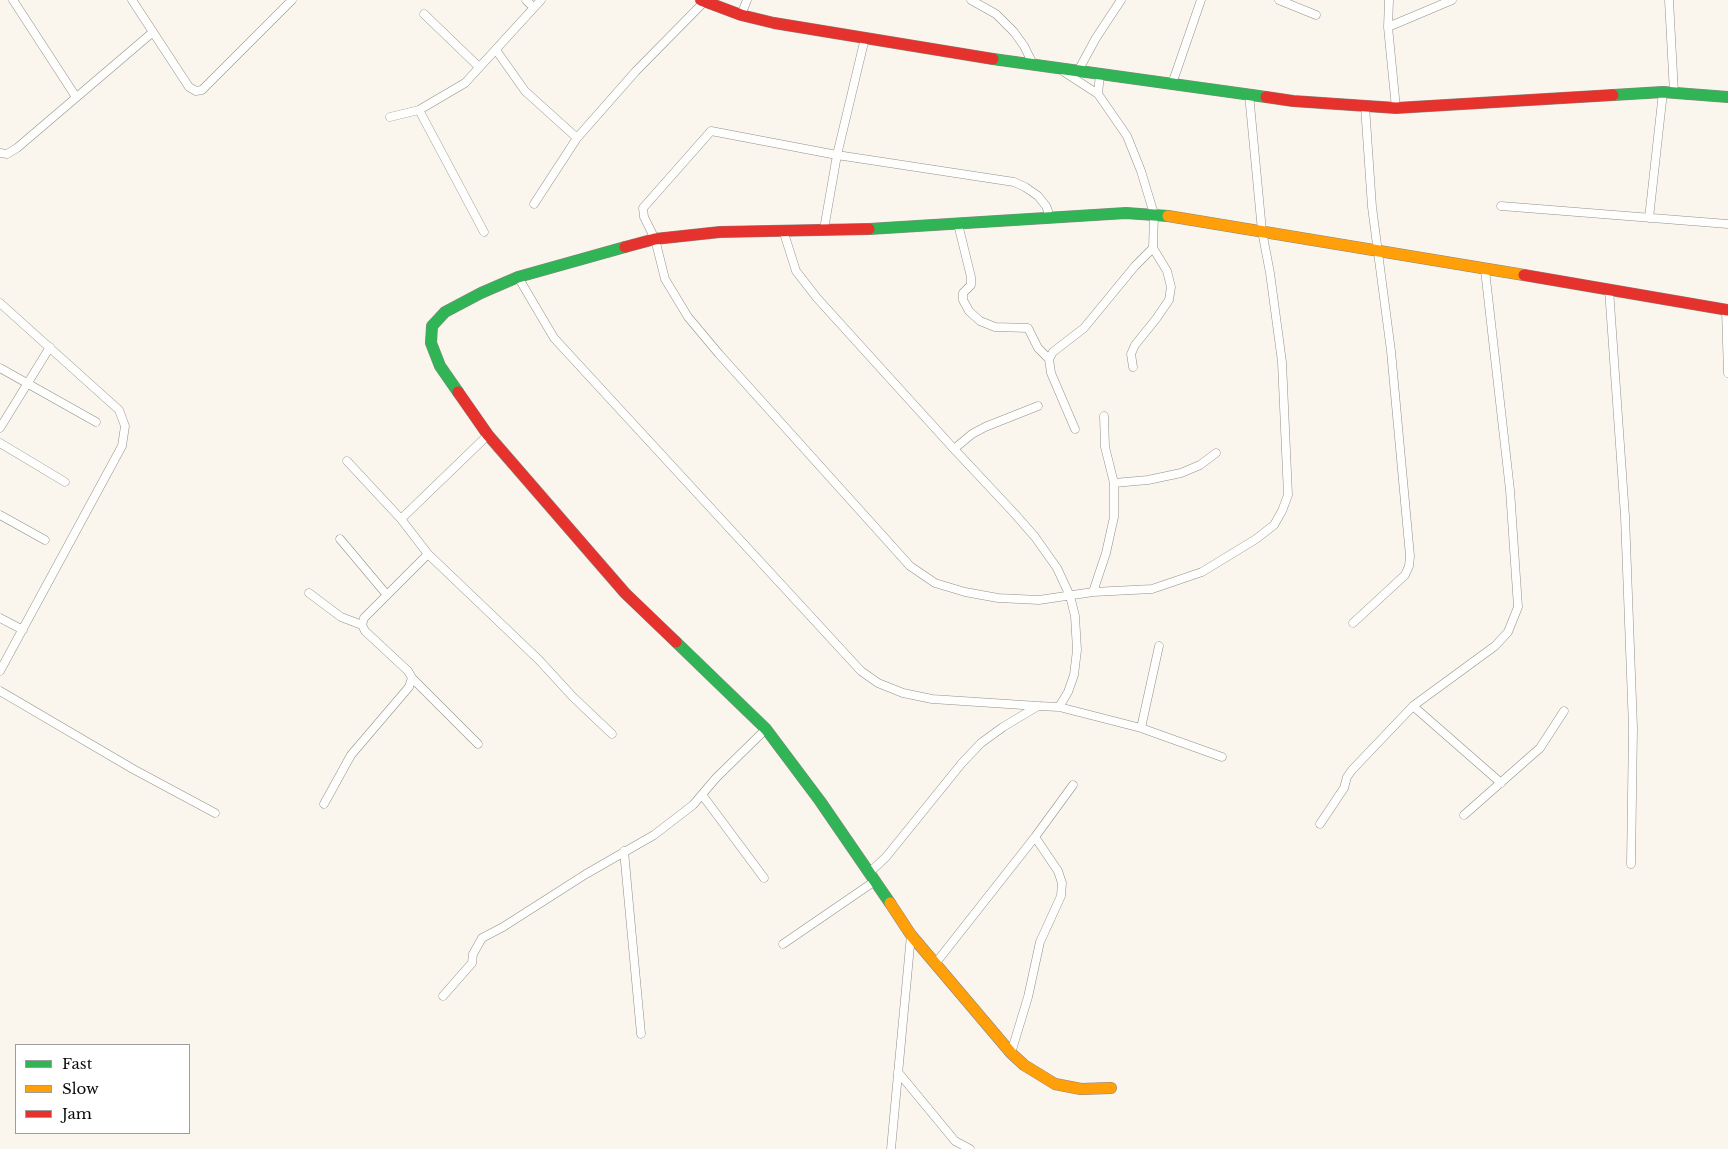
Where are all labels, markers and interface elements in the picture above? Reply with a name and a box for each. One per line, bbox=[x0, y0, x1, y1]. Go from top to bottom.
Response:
legend bbox=[15, 1044, 190, 1134]
text: Fast bbox=[62, 1054, 92, 1073]
text: Slow bbox=[62, 1079, 99, 1098]
text: Jam bbox=[62, 1104, 92, 1123]

